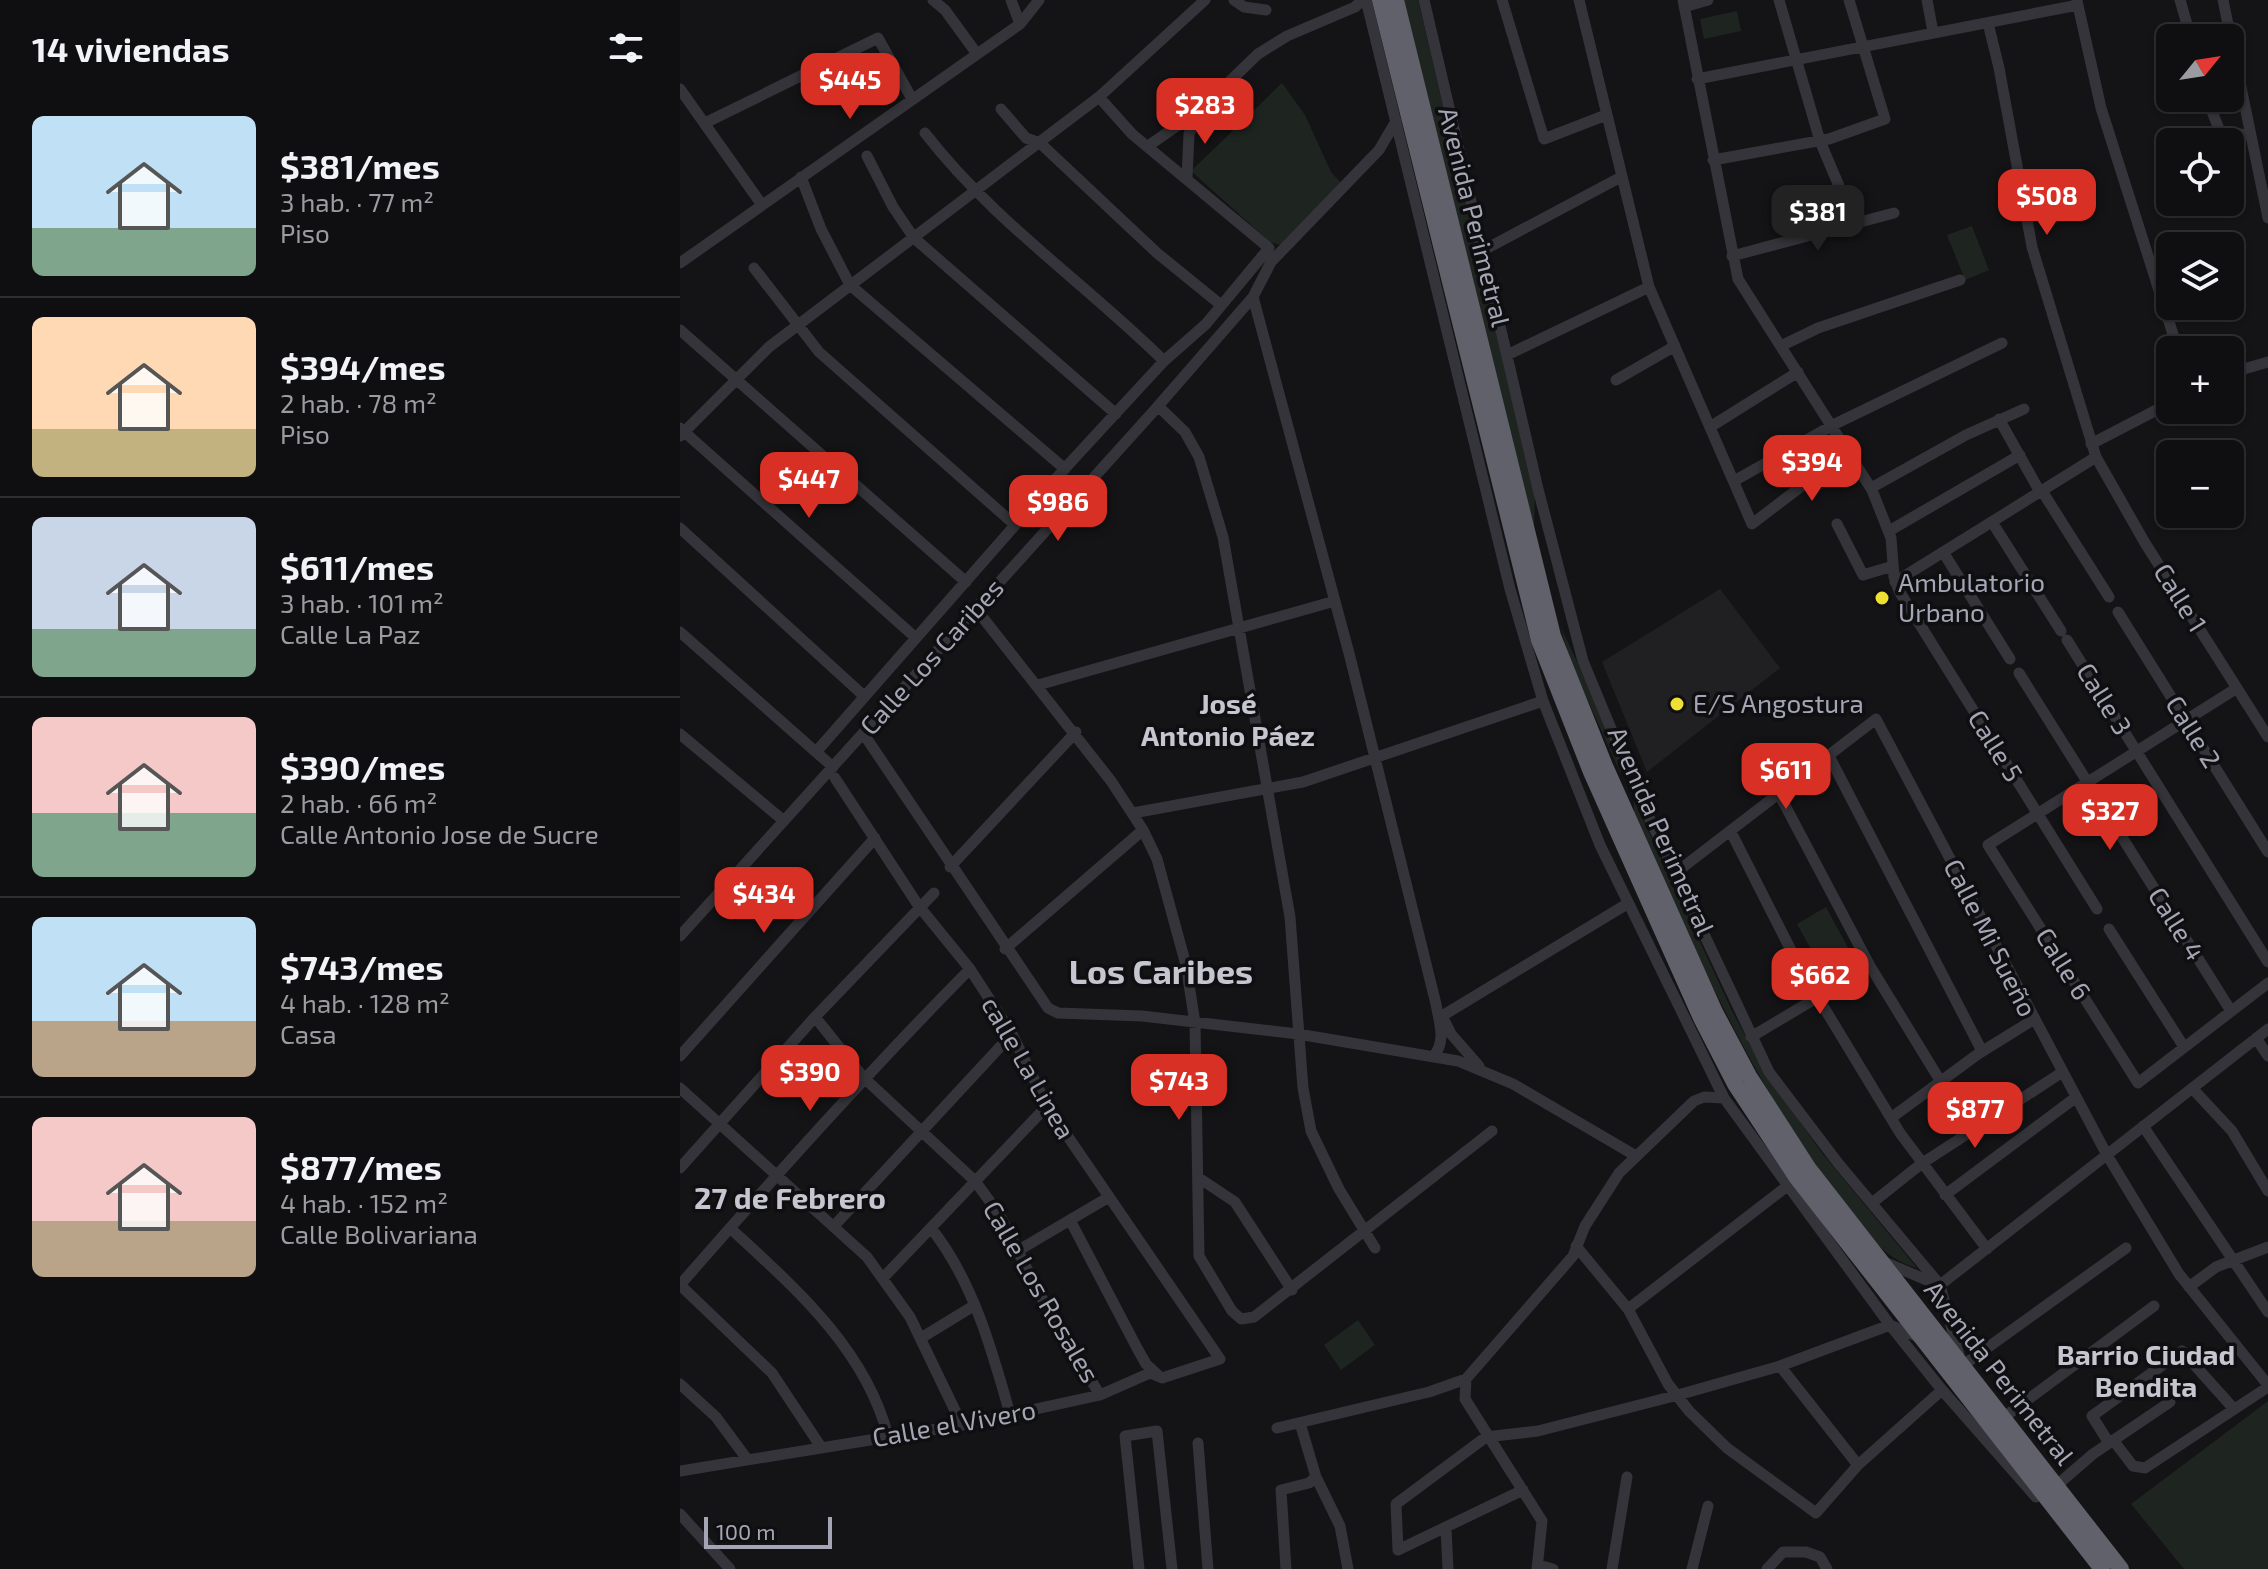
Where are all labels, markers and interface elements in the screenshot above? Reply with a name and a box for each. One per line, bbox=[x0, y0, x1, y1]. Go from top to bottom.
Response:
north arrow bbox=[2156, 24, 2244, 112]
map controls bbox=[2156, 24, 2244, 528]
icon: filters bbox=[604, 26, 648, 70]
text: 14 viviendas bbox=[32, 28, 230, 69]
pin: $445 bbox=[803, 53, 897, 121]
text: $445 bbox=[819, 63, 881, 94]
pin: $283 bbox=[1158, 78, 1252, 146]
text: $283 bbox=[1174, 88, 1236, 119]
street label: Avenida Perimetral bbox=[1433, 104, 1518, 330]
button: locate bbox=[2156, 128, 2244, 216]
text: $381/mes bbox=[280, 145, 440, 186]
icon: home bbox=[96, 148, 192, 244]
pin: $508 bbox=[2000, 169, 2094, 237]
text: $508 bbox=[2016, 179, 2078, 210]
pin: $381 bbox=[1771, 185, 1865, 253]
text: 3 hab. · 77 m² bbox=[280, 186, 434, 217]
text: $381 bbox=[1789, 195, 1847, 226]
text: Piso bbox=[280, 217, 330, 248]
button: layers bbox=[2156, 232, 2244, 320]
button: + bbox=[2156, 336, 2244, 424]
text: $394/mes bbox=[280, 346, 446, 387]
icon: home bbox=[96, 349, 192, 445]
text: 2 hab. · 78 m² bbox=[280, 387, 437, 418]
text: Piso bbox=[280, 418, 330, 449]
pin: $394 bbox=[1765, 435, 1859, 503]
button: − bbox=[2156, 440, 2244, 528]
text: $394 bbox=[1781, 445, 1843, 476]
pin: $447 bbox=[762, 452, 856, 520]
text: $447 bbox=[778, 462, 840, 493]
pin: $986 bbox=[1011, 475, 1105, 543]
text: $986 bbox=[1027, 485, 1089, 516]
text: $611/mes bbox=[280, 546, 434, 587]
icon: home bbox=[96, 549, 192, 645]
street label: Calle 1 bbox=[2148, 557, 2214, 637]
place label: Ambulatorio Urbano bbox=[1898, 566, 2045, 627]
street label: Calle Los Caribes bbox=[853, 572, 1009, 740]
text: 3 hab. · 101 m² bbox=[280, 587, 444, 618]
marker: Ambulatorio Urbano bbox=[1873, 589, 1891, 607]
text: Calle La Paz bbox=[280, 618, 421, 649]
street label: Calle 3 bbox=[2071, 657, 2139, 740]
district label: José Antonio Páez bbox=[1141, 686, 1315, 752]
place label: E/S Angostura bbox=[1693, 687, 1864, 718]
street label: Calle 2 bbox=[2160, 690, 2228, 773]
marker: E/S Angostura bbox=[1668, 695, 1686, 713]
street label: Calle 5 bbox=[1962, 704, 2030, 787]
street label: Avenida Perimetral bbox=[1602, 721, 1722, 940]
pin: $611 bbox=[1739, 743, 1833, 811]
text: $390/mes bbox=[280, 746, 445, 787]
icon: home bbox=[96, 749, 192, 845]
text: $611 bbox=[1760, 753, 1812, 784]
pin: $327 bbox=[2063, 784, 2157, 852]
text: 2 hab. · 66 m² bbox=[280, 787, 437, 818]
text: $327 bbox=[2081, 794, 2139, 825]
text: Calle Antonio Jose de Sucre bbox=[280, 818, 599, 849]
street label: Calle Mi Sueño bbox=[1938, 853, 2044, 1021]
pin: $434 bbox=[717, 867, 811, 935]
text: $434 bbox=[733, 877, 795, 908]
street label: Calle 4 bbox=[2143, 881, 2212, 965]
street label: Calle 6 bbox=[2030, 921, 2098, 1005]
text: $743/mes bbox=[280, 946, 444, 987]
pin: $662 bbox=[1773, 948, 1867, 1016]
icon: home bbox=[96, 949, 192, 1045]
district label: Los Caribes bbox=[1069, 950, 1253, 991]
text: $662 bbox=[1790, 958, 1850, 989]
text: 4 hab. · 128 m² bbox=[280, 987, 450, 1018]
street label: calle La Linea bbox=[976, 991, 1082, 1144]
text: Casa bbox=[280, 1018, 337, 1049]
pin: $390 bbox=[763, 1045, 857, 1113]
pin: $743 bbox=[1132, 1054, 1226, 1122]
text: $390 bbox=[779, 1055, 841, 1086]
text: $743 bbox=[1149, 1064, 1209, 1095]
pin: $877 bbox=[1928, 1082, 2022, 1150]
text: $877 bbox=[1946, 1092, 2004, 1123]
text: $877/mes bbox=[280, 1146, 442, 1187]
icon: home bbox=[96, 1149, 192, 1245]
district label: 27 de Febrero bbox=[694, 1179, 886, 1215]
text: 4 hab. · 152 m² bbox=[280, 1187, 448, 1218]
street label: Calle Los Rosales bbox=[978, 1195, 1107, 1388]
text: Calle Bolivariana bbox=[280, 1218, 478, 1249]
street label: Avenida Perimetral bbox=[1919, 1274, 2082, 1470]
district label: Barrio Ciudad Bendita bbox=[2057, 1337, 2235, 1403]
street label: Calle el Vivero bbox=[870, 1393, 1038, 1452]
scale bar bbox=[704, 1513, 832, 1549]
text: 100 m bbox=[716, 1518, 775, 1544]

